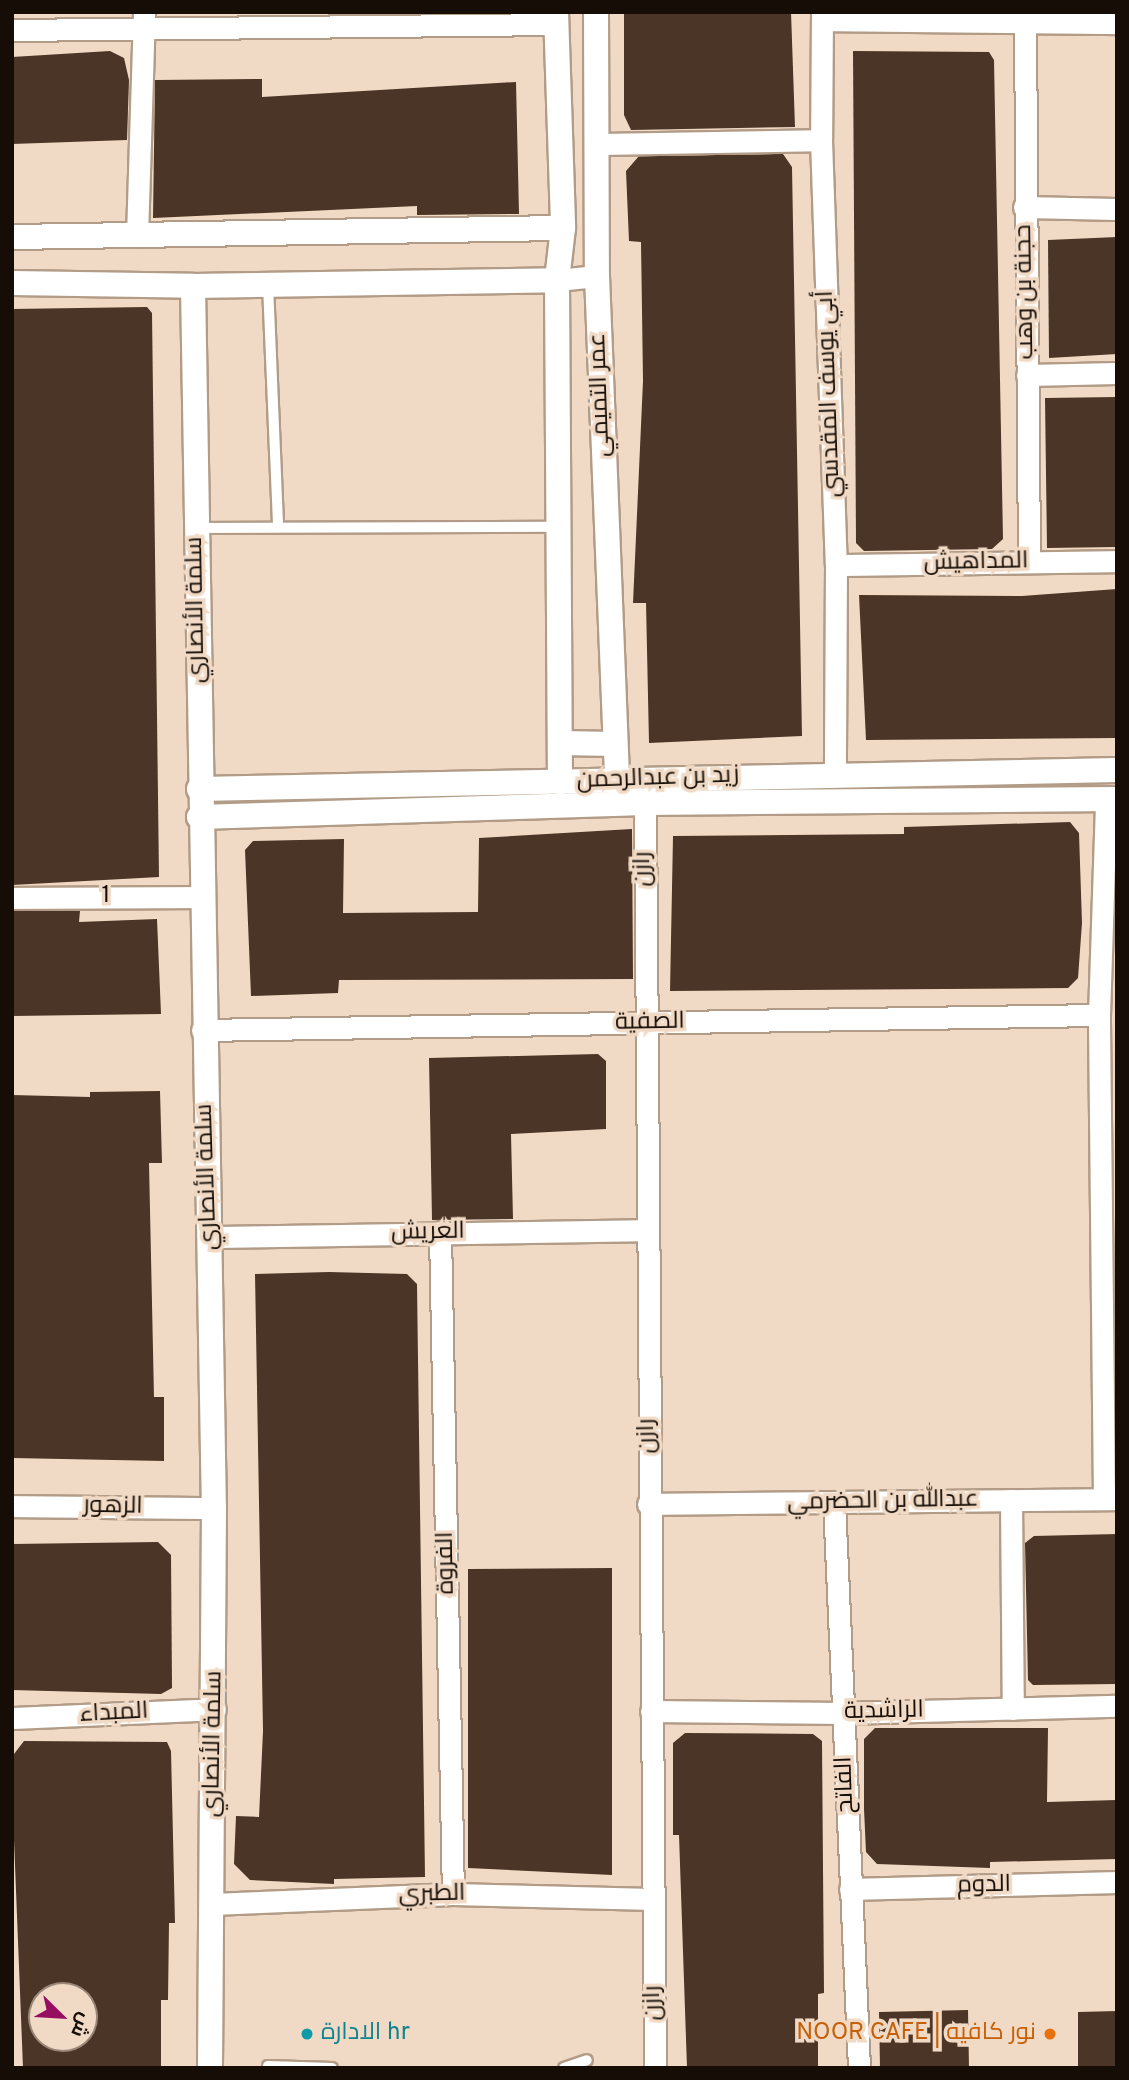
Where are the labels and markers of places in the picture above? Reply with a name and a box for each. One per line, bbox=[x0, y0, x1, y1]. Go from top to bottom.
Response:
place label: الادارة hr bbox=[321, 2020, 410, 2048]
place label: NOOR CAFE | نور كافيه bbox=[796, 2020, 1036, 2048]
marker: الادارة hr bbox=[299, 2026, 315, 2042]
marker: NOOR CAFE | نور كافيه bbox=[1042, 2026, 1058, 2042]

